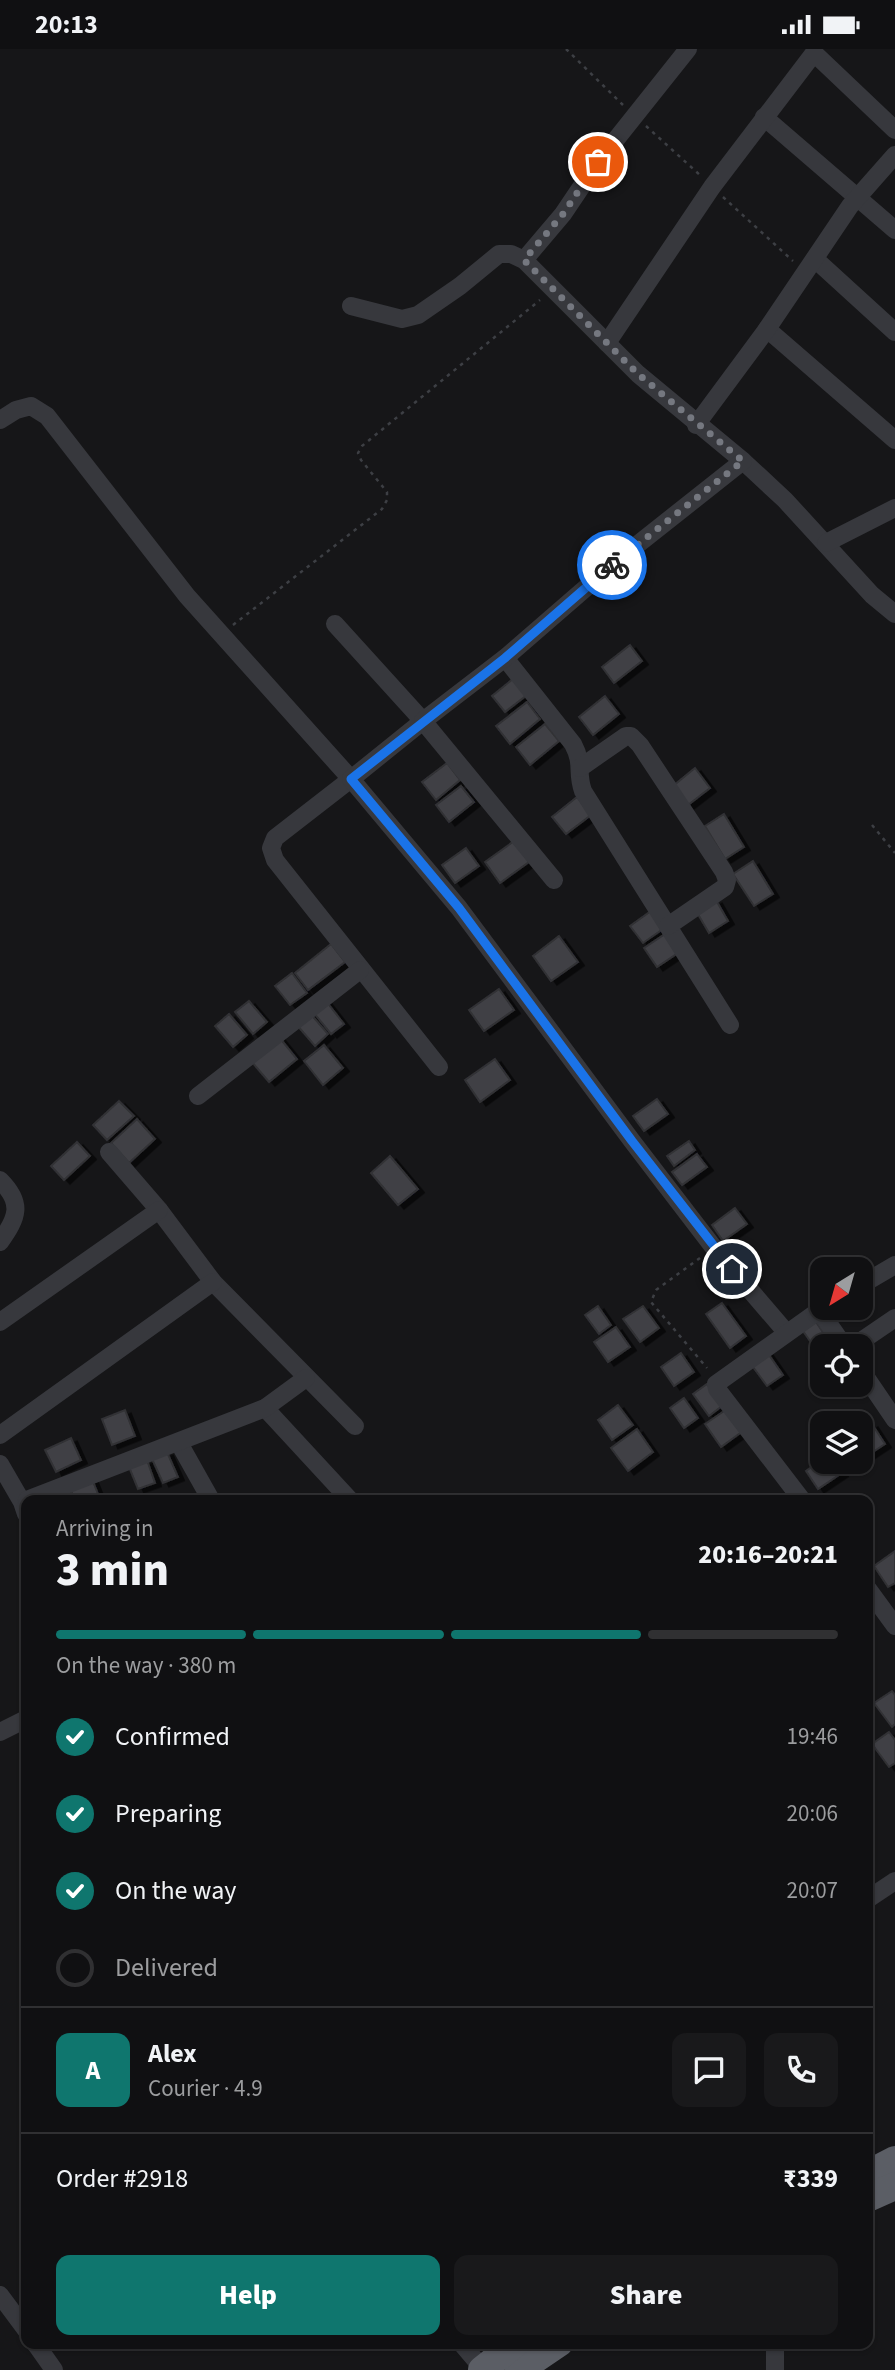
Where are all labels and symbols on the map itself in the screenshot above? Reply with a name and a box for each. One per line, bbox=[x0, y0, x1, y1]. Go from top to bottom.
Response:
pin bbox=[568, 132, 628, 192]
courier bbox=[577, 530, 647, 600]
pin bbox=[702, 1239, 762, 1299]
north arrow bbox=[810, 1257, 873, 1319]

